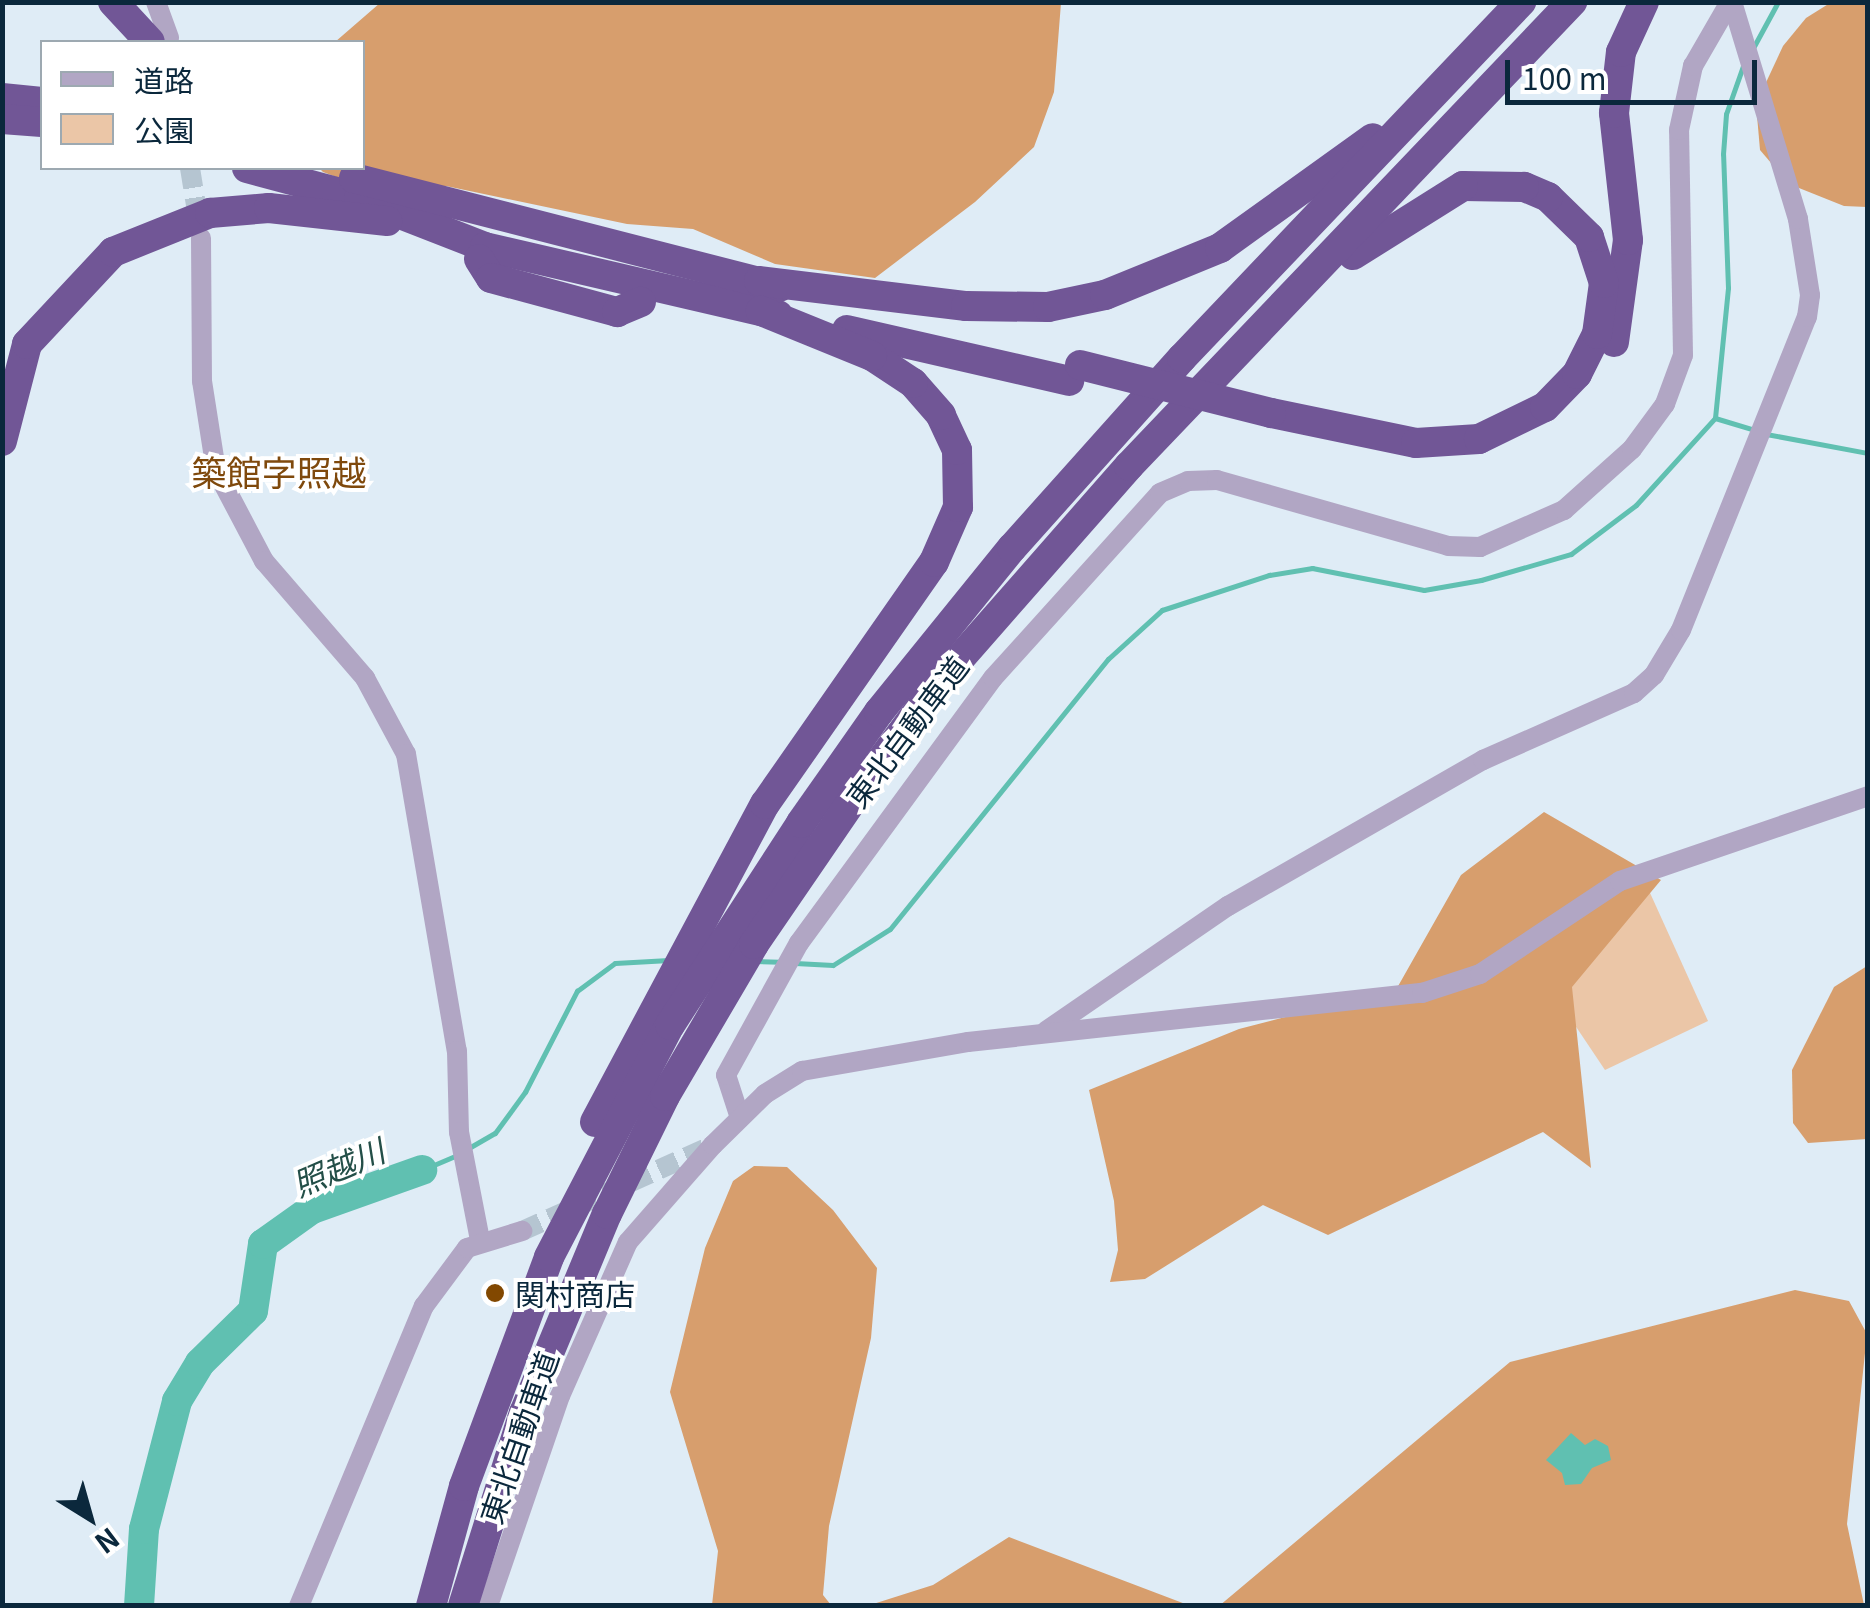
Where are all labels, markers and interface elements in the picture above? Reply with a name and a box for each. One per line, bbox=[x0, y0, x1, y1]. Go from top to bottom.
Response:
legend bbox=[40, 40, 365, 170]
scale bar bbox=[1510, 40, 1762, 102]
text: 100 m bbox=[1522, 55, 1606, 99]
text: 道路 bbox=[134, 57, 194, 101]
text: 公園 bbox=[134, 107, 194, 151]
district label: 築館字照越 bbox=[192, 450, 366, 492]
street label: 東北自動車道 bbox=[837, 648, 975, 814]
water label: 照越川 bbox=[286, 1130, 390, 1202]
place label: 関村商店 bbox=[515, 1275, 635, 1311]
marker: 関村商店 bbox=[484, 1282, 506, 1304]
street label: 東北自動車道 bbox=[472, 1346, 564, 1528]
north arrow bbox=[40, 1468, 140, 1568]
text: N bbox=[88, 1520, 128, 1564]

